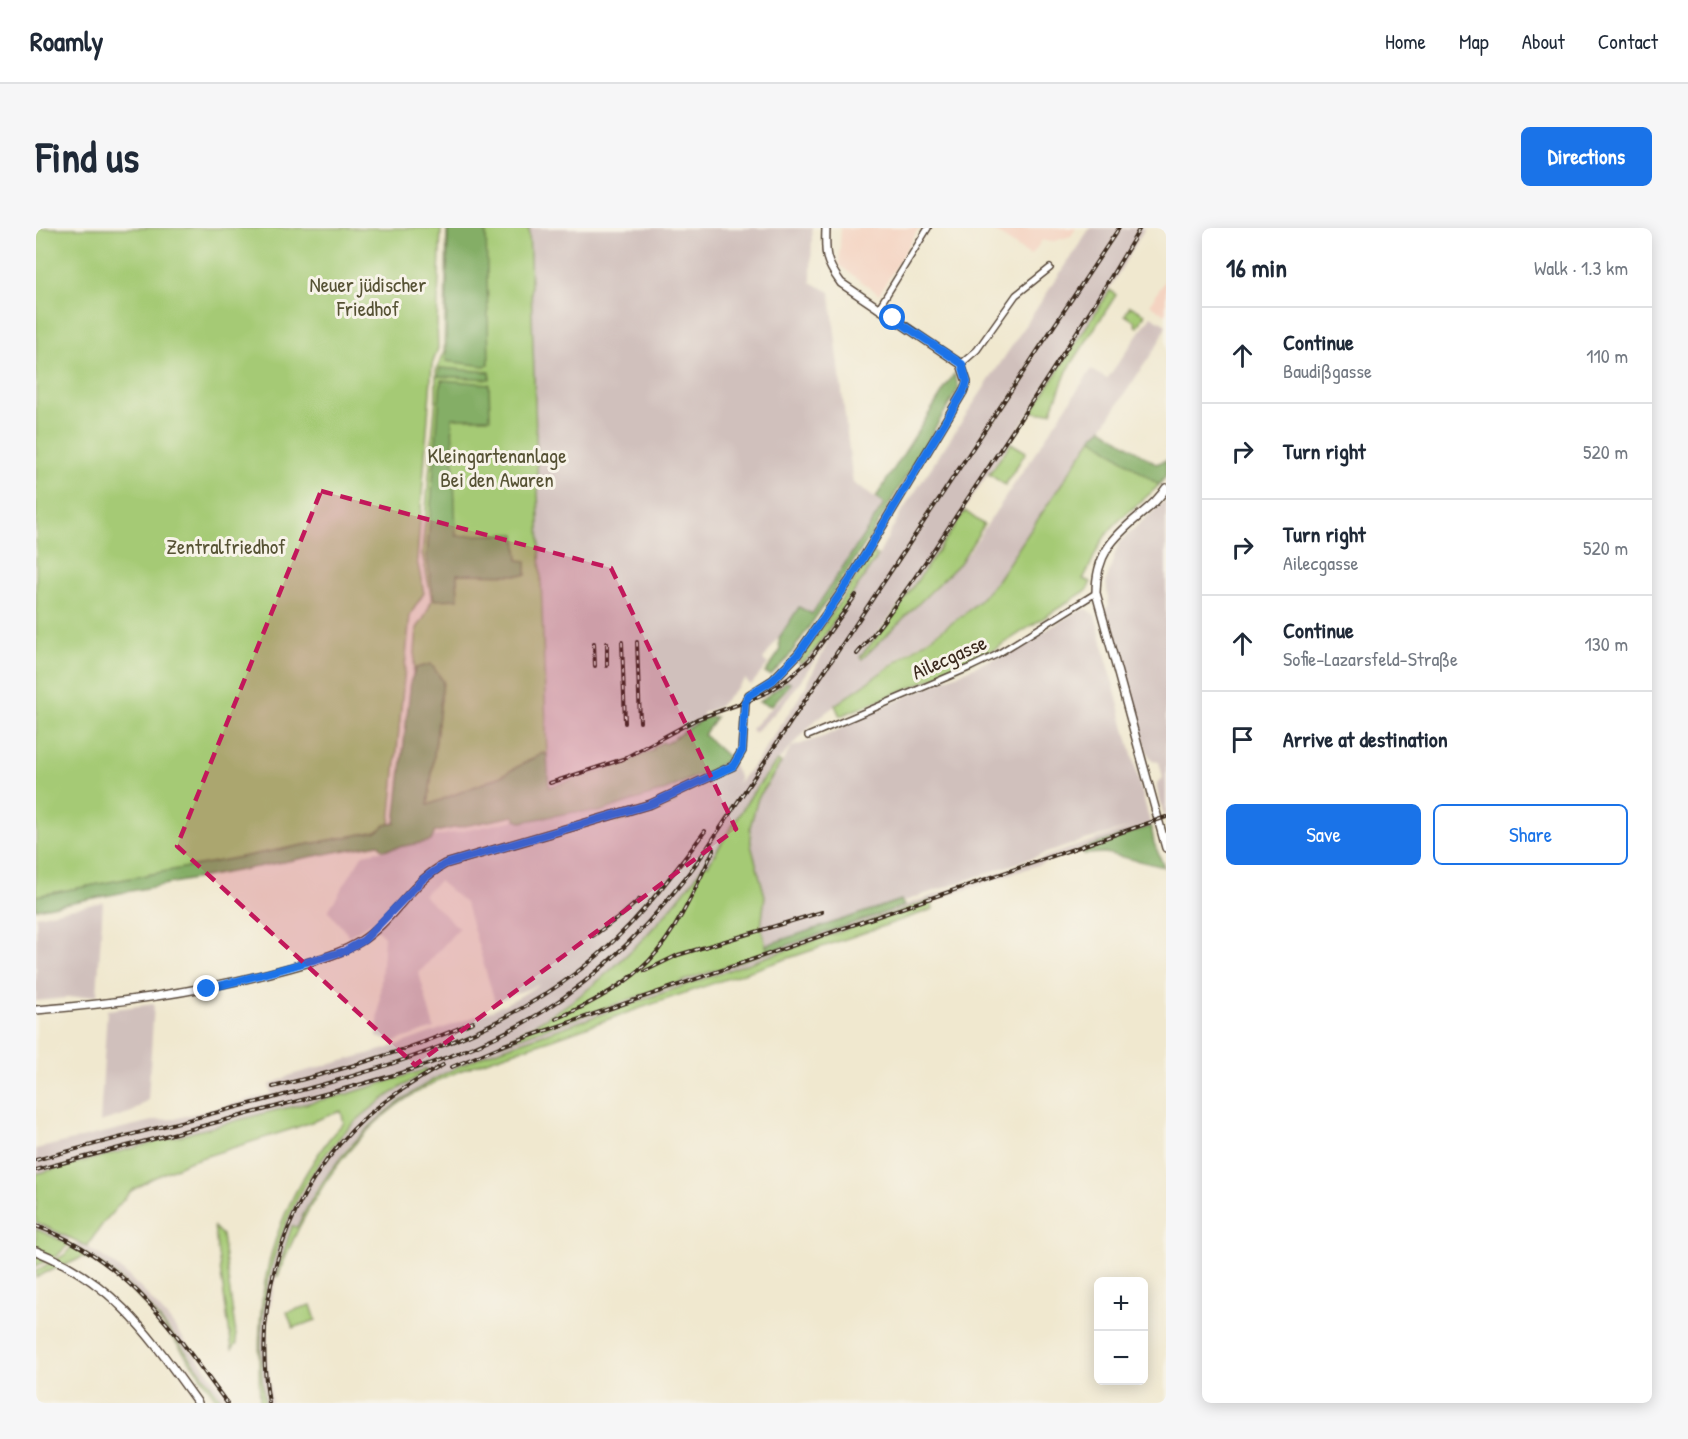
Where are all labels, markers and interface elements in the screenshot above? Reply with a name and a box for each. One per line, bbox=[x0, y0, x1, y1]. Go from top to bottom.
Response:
text: Roamly bbox=[30, 22, 103, 60]
text: Home bbox=[1385, 27, 1426, 56]
text: Map bbox=[1459, 27, 1489, 56]
text: About bbox=[1522, 27, 1565, 56]
text: Contact bbox=[1598, 27, 1658, 56]
button: Directions bbox=[1521, 127, 1652, 186]
text: Find us bbox=[36, 128, 139, 185]
text: 16 min bbox=[1226, 250, 1287, 285]
text: Walk · 1.3 km bbox=[1534, 254, 1628, 281]
park label: Neuer jüdischer Friedhof bbox=[310, 270, 426, 323]
route start bbox=[879, 304, 905, 330]
text: Continue bbox=[1283, 327, 1354, 357]
icon: ahead bbox=[1226, 339, 1259, 372]
text: 110 m bbox=[1586, 342, 1628, 369]
text: Baudißgasse bbox=[1283, 357, 1372, 384]
icon: right bbox=[1226, 435, 1259, 468]
text: Turn right bbox=[1283, 436, 1366, 466]
text: 520 m bbox=[1583, 438, 1628, 465]
park label: Kleingartenanlage Bei den Awaren bbox=[427, 441, 567, 494]
text: Turn right bbox=[1283, 519, 1366, 549]
icon: right bbox=[1226, 531, 1259, 564]
park label: Zentralfriedhof bbox=[166, 532, 286, 561]
text: 520 m bbox=[1583, 534, 1628, 561]
text: Ailecgasse bbox=[1283, 549, 1358, 576]
text: Continue bbox=[1283, 615, 1354, 645]
icon: ahead bbox=[1226, 627, 1259, 660]
street label: Ailecgasse bbox=[907, 628, 991, 686]
text: 130 m bbox=[1585, 630, 1628, 657]
text: Sofie-Lazarsfeld-Straße bbox=[1283, 645, 1458, 672]
icon: arrive bbox=[1226, 723, 1259, 756]
text: Arrive at destination bbox=[1283, 724, 1448, 754]
button: Save bbox=[1226, 804, 1421, 865]
button: Share bbox=[1433, 804, 1628, 865]
route end bbox=[193, 975, 219, 1001]
map controls bbox=[1094, 1277, 1148, 1385]
button: + bbox=[1094, 1277, 1148, 1331]
button: − bbox=[1094, 1331, 1148, 1385]

